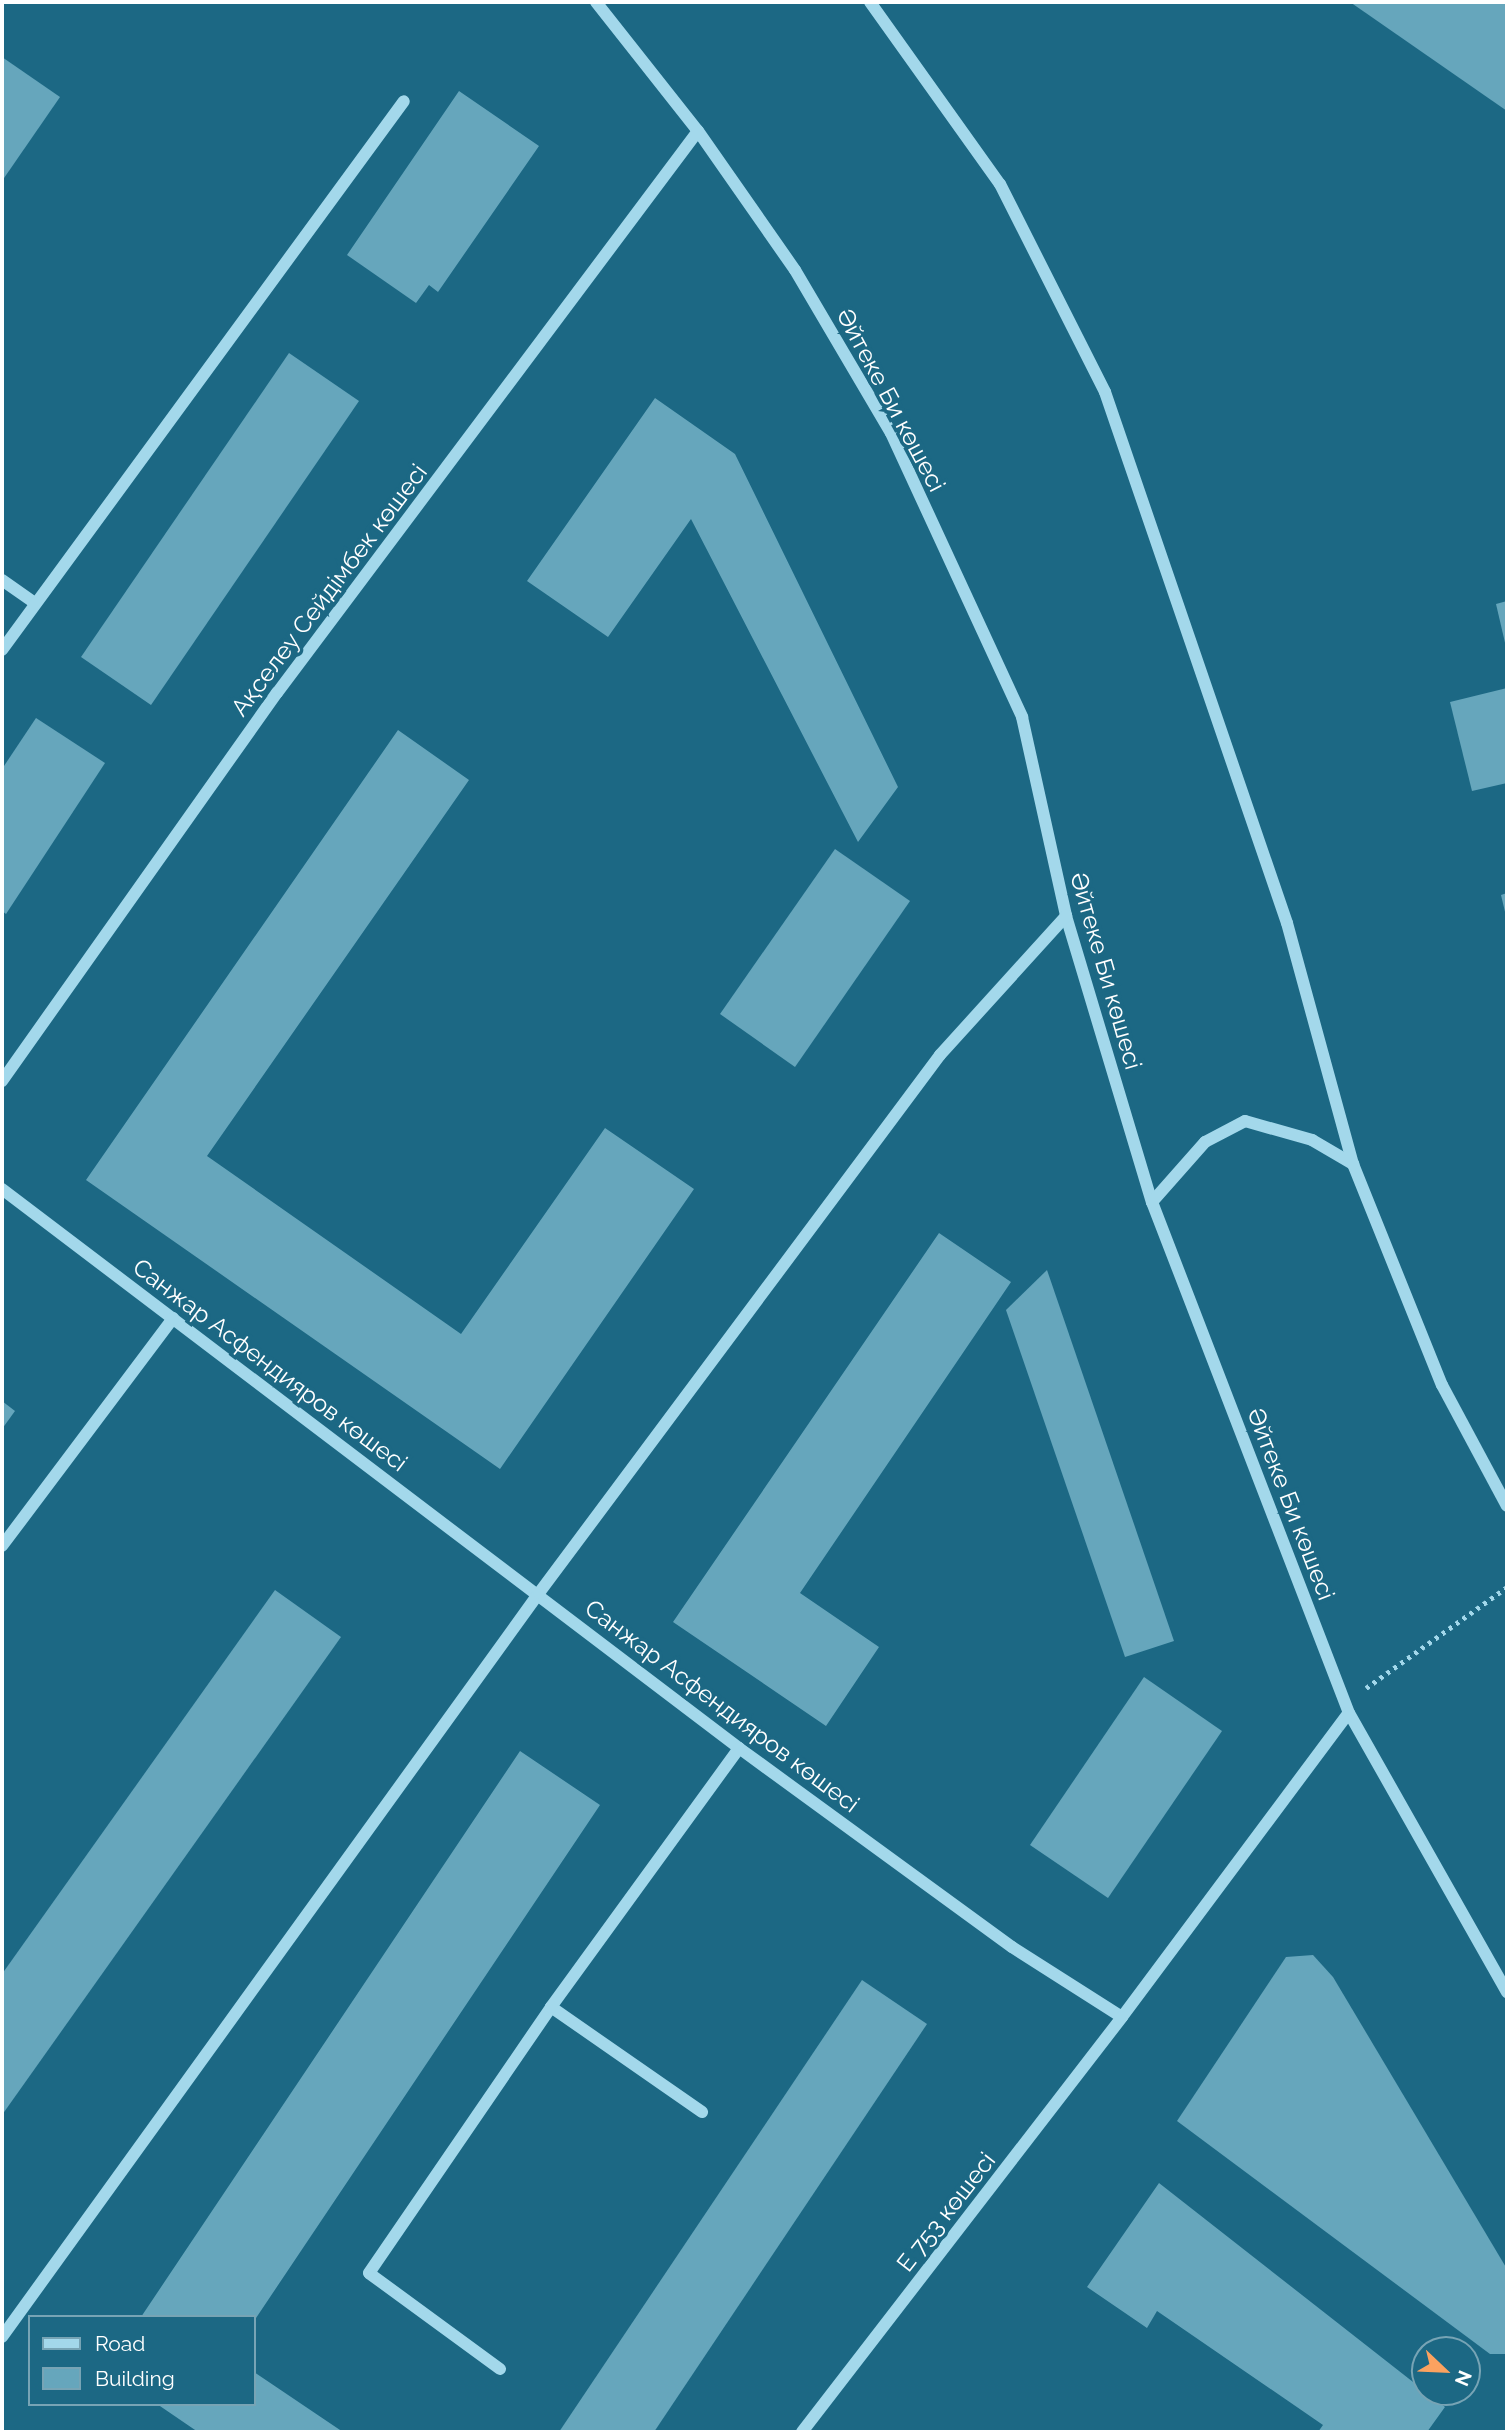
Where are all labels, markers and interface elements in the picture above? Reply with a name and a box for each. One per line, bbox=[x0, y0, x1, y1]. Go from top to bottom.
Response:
street label: Әйтеке Би көшесі bbox=[831, 304, 951, 496]
street label: Ақселеу Сейдімбек көшесі bbox=[225, 458, 433, 722]
street label: Әйтеке Би көшесі bbox=[1064, 869, 1148, 1073]
street label: Санжар Асфендияров көшесі bbox=[127, 1252, 413, 1478]
street label: Әйтеке Би көшесі bbox=[1241, 1404, 1341, 1604]
street label: Санжар Асфендияров көшесі bbox=[579, 1593, 865, 1819]
street label: Е 753 көшесі bbox=[891, 2147, 1001, 2277]
legend bbox=[28, 2315, 256, 2406]
text: Road bbox=[95, 2331, 145, 2356]
north arrow bbox=[1411, 2336, 1481, 2406]
text: Building bbox=[95, 2366, 175, 2391]
text: N bbox=[1451, 2367, 1476, 2389]

